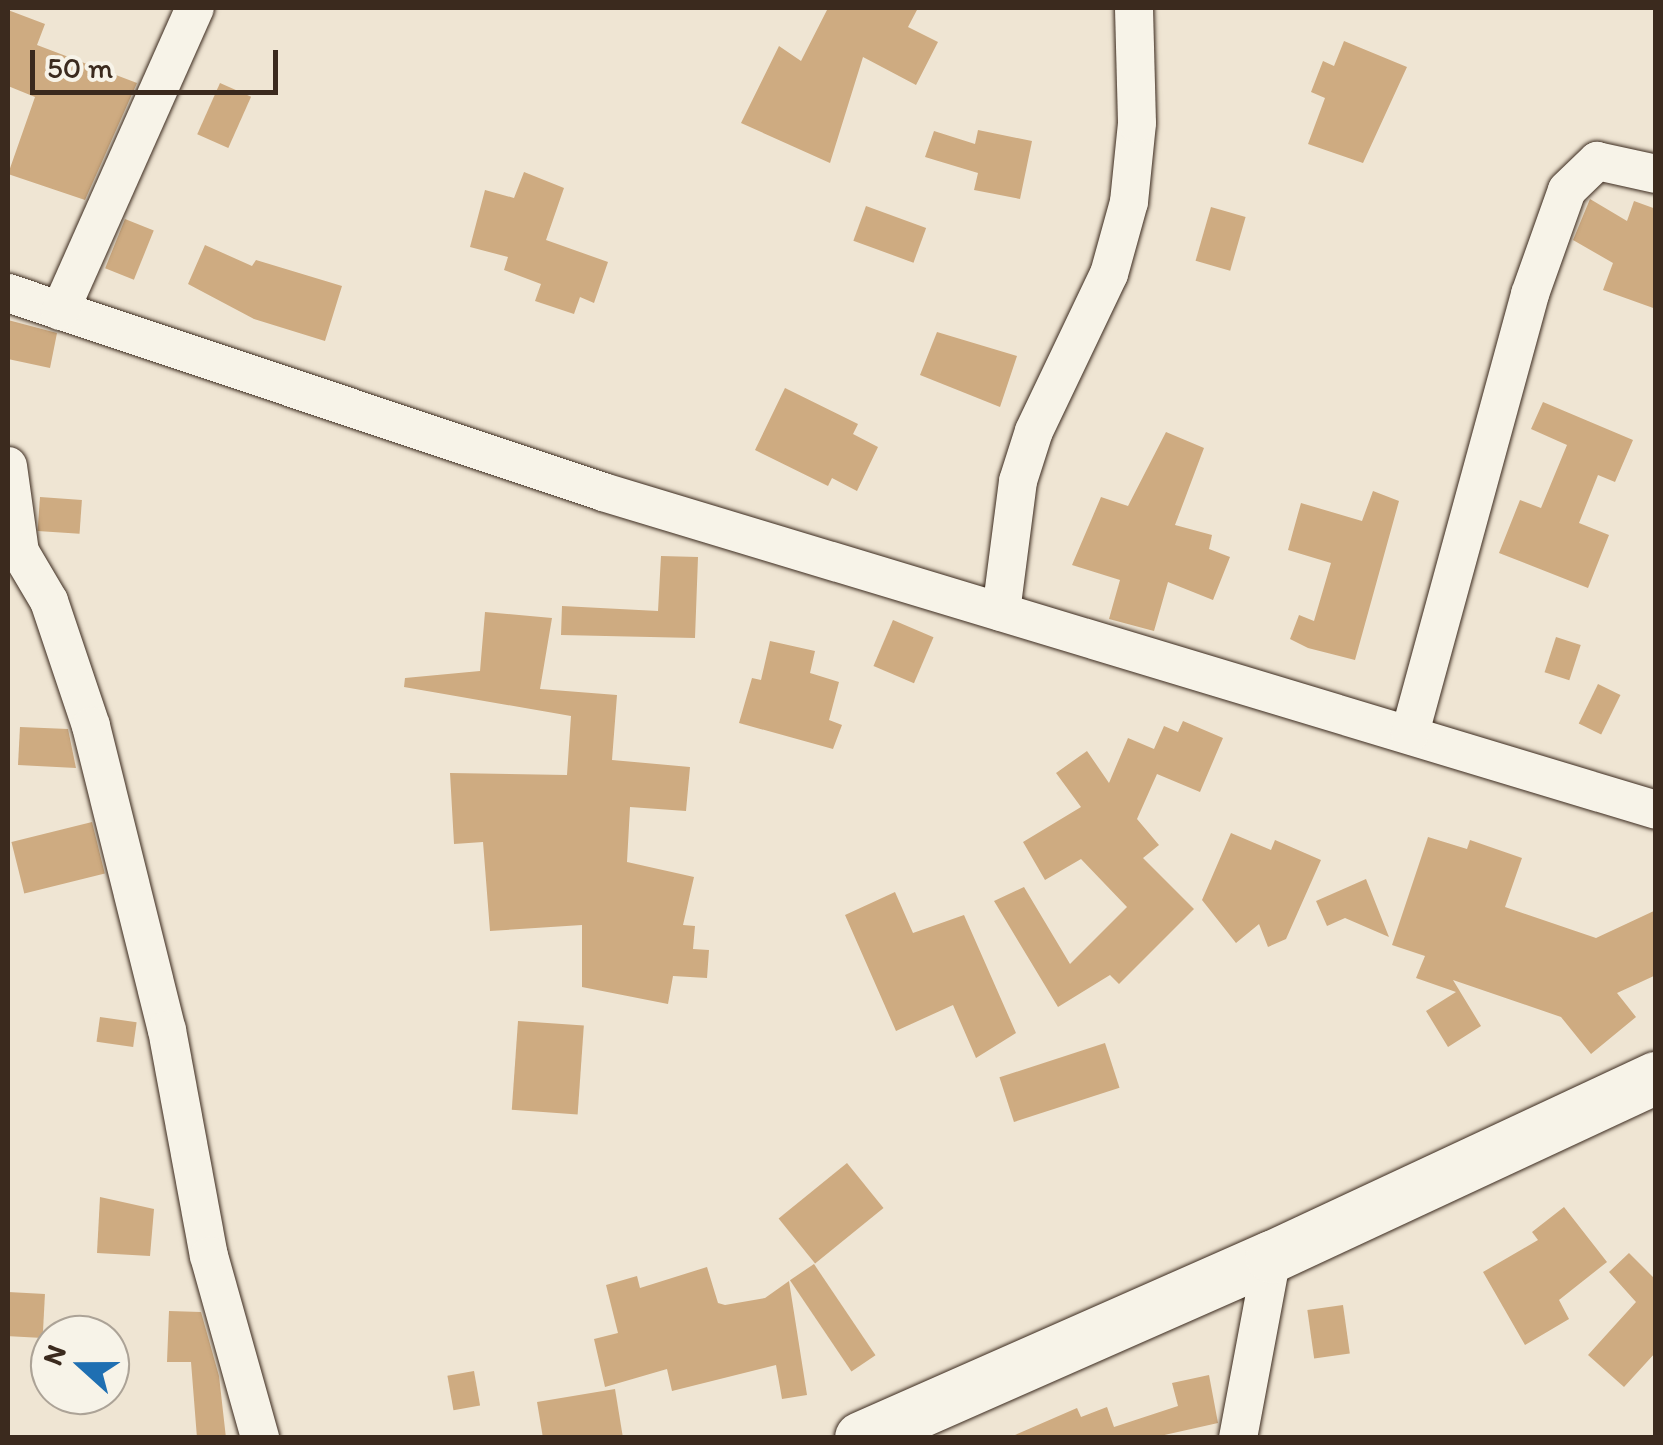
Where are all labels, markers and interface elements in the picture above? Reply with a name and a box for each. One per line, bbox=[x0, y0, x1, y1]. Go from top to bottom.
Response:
scale bar bbox=[35, 30, 282, 92]
text: 50 m bbox=[47, 49, 113, 86]
north arrow bbox=[30, 1315, 130, 1415]
text: N bbox=[35, 1340, 73, 1370]

